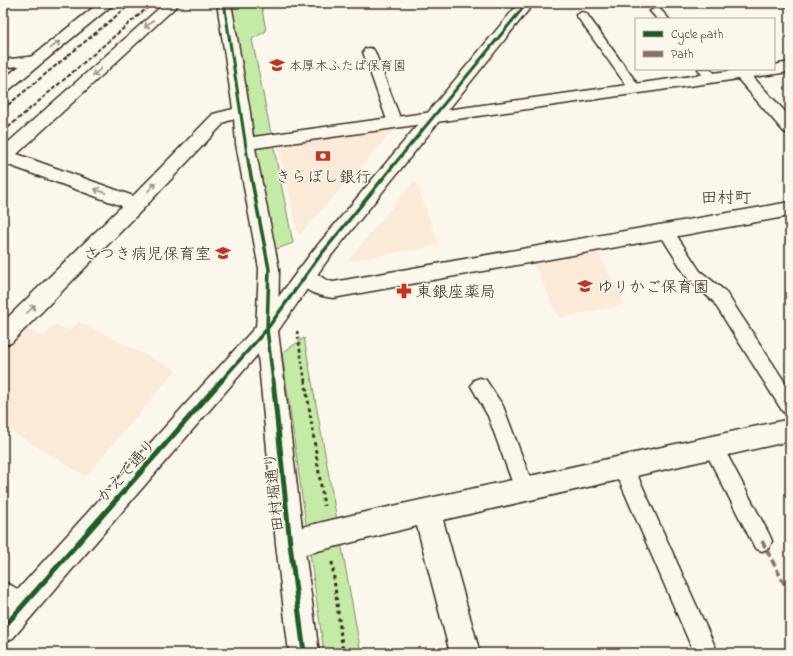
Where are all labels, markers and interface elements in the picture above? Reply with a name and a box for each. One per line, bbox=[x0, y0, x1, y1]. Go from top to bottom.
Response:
legend bbox=[635, 18, 775, 70]
one-way arrow bbox=[144, 20, 154, 29]
text: Cycle path bbox=[671, 26, 723, 45]
one-way arrow bbox=[50, 41, 61, 49]
text: Path bbox=[671, 46, 694, 64]
school or university icon: 本厚木ふたば保育園 bbox=[268, 56, 286, 74]
place label: 本厚木ふたば保育園 bbox=[289, 57, 406, 76]
one-way arrow bbox=[92, 67, 102, 77]
bank icon: きらぼし銀行 bbox=[314, 147, 332, 165]
place label: きらぼし銀行 bbox=[275, 166, 371, 190]
one-way arrow bbox=[148, 182, 157, 192]
one-way arrow bbox=[94, 186, 106, 194]
district label: 田村町 bbox=[701, 186, 752, 211]
place label: さつき病児保育室 bbox=[83, 243, 211, 267]
school or university icon: さつき病児保育室 bbox=[214, 244, 232, 262]
place label: ゆりかご保育園 bbox=[597, 276, 709, 300]
school or university icon: ゆりかご保育園 bbox=[576, 277, 594, 295]
place label: 東銀座薬局 bbox=[416, 281, 496, 305]
pharmacy icon: 東銀座薬局 bbox=[395, 282, 413, 300]
one-way arrow bbox=[26, 304, 36, 314]
street label: かえで通り bbox=[92, 434, 163, 509]
street label: 田村堀通り bbox=[259, 451, 291, 533]

